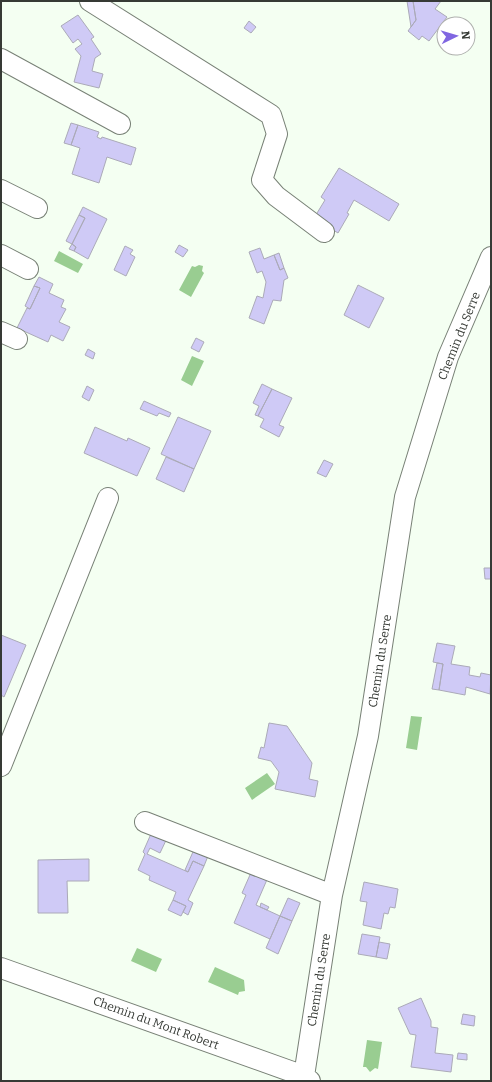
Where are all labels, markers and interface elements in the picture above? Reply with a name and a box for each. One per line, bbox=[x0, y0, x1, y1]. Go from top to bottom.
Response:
north arrow bbox=[436, 16, 476, 56]
text: N bbox=[459, 30, 472, 40]
street label: Chemin du Serre bbox=[435, 290, 483, 382]
street label: Chemin du Serre bbox=[366, 614, 394, 708]
street label: Chemin du Serre bbox=[305, 933, 333, 1027]
street label: Chemin du Mont Robert bbox=[91, 994, 221, 1053]

